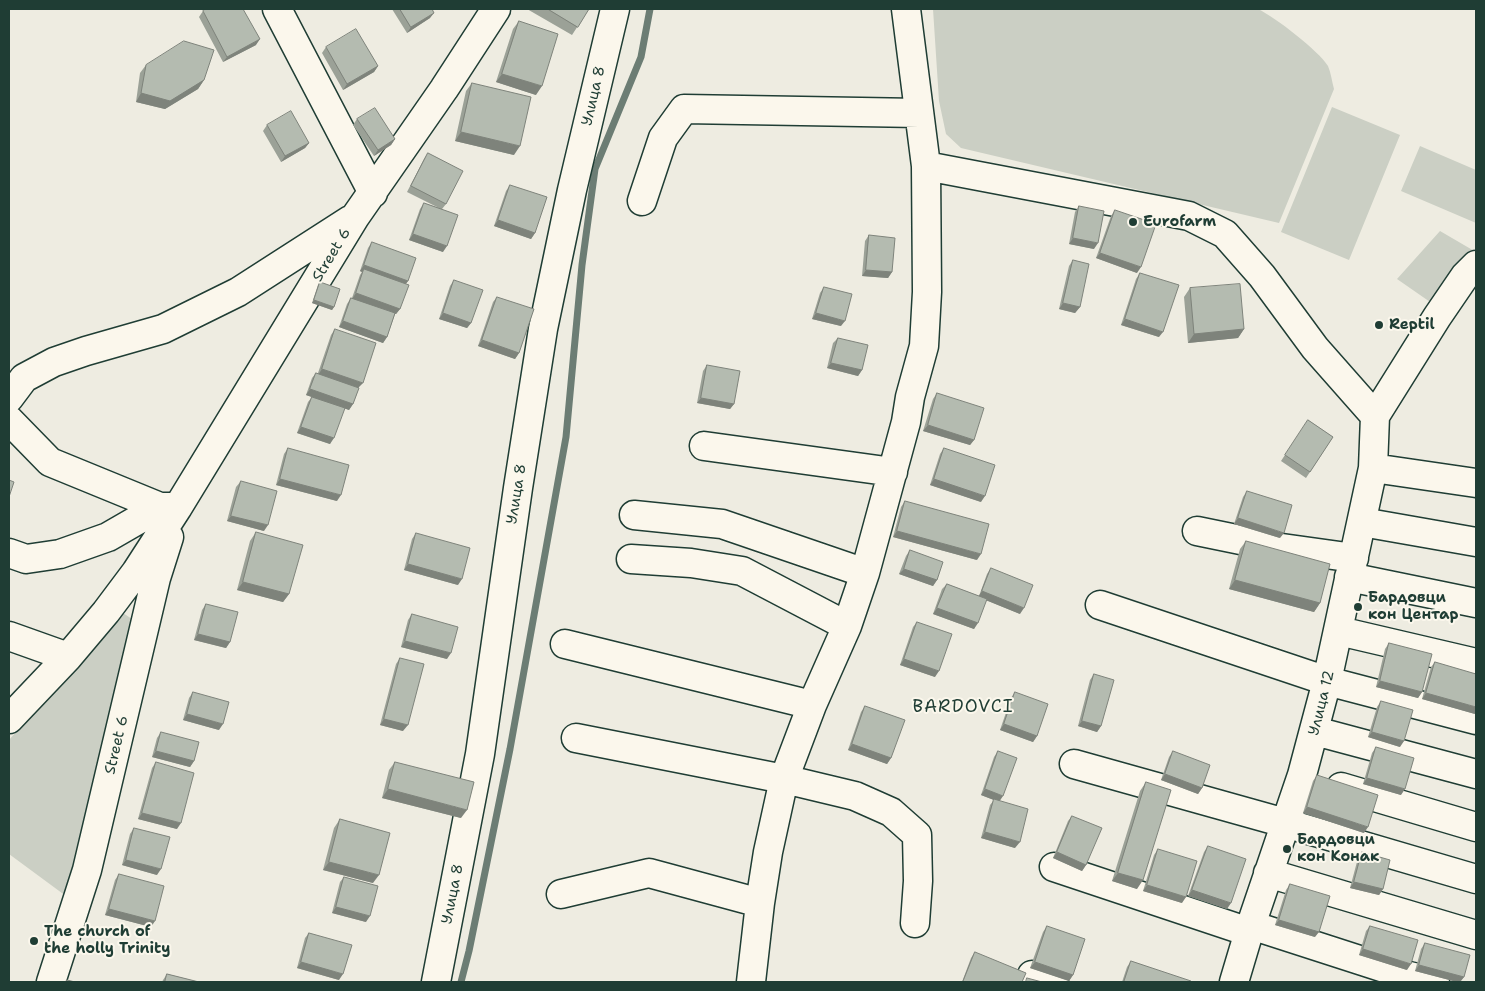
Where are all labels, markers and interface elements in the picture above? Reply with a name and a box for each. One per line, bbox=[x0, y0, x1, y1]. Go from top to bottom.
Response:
street label: Улица 8 bbox=[578, 64, 610, 128]
place label: Eurofarm bbox=[1143, 213, 1216, 231]
marker: Eurofarm bbox=[1127, 216, 1139, 228]
street label: Street 6 bbox=[309, 225, 355, 285]
place label: Reptil bbox=[1389, 316, 1435, 334]
marker: Reptil bbox=[1373, 319, 1385, 331]
street label: Улица 8 bbox=[503, 463, 531, 525]
place label: Бардовци кон Центар bbox=[1368, 589, 1459, 624]
marker: Бардовци кон Центар bbox=[1352, 601, 1364, 613]
street label: Улица 12 bbox=[1305, 669, 1339, 737]
district label: BARDOVCI bbox=[911, 696, 1015, 718]
street label: Street 6 bbox=[102, 714, 132, 776]
place label: Бардовци кон Конак bbox=[1297, 831, 1379, 866]
marker: Бардовци кон Конак bbox=[1281, 843, 1293, 855]
street label: Улица 8 bbox=[438, 862, 468, 926]
place label: Тhe church of the holly Trinity bbox=[44, 923, 170, 958]
marker: Тhe church of the holly Trinity bbox=[28, 935, 40, 947]

